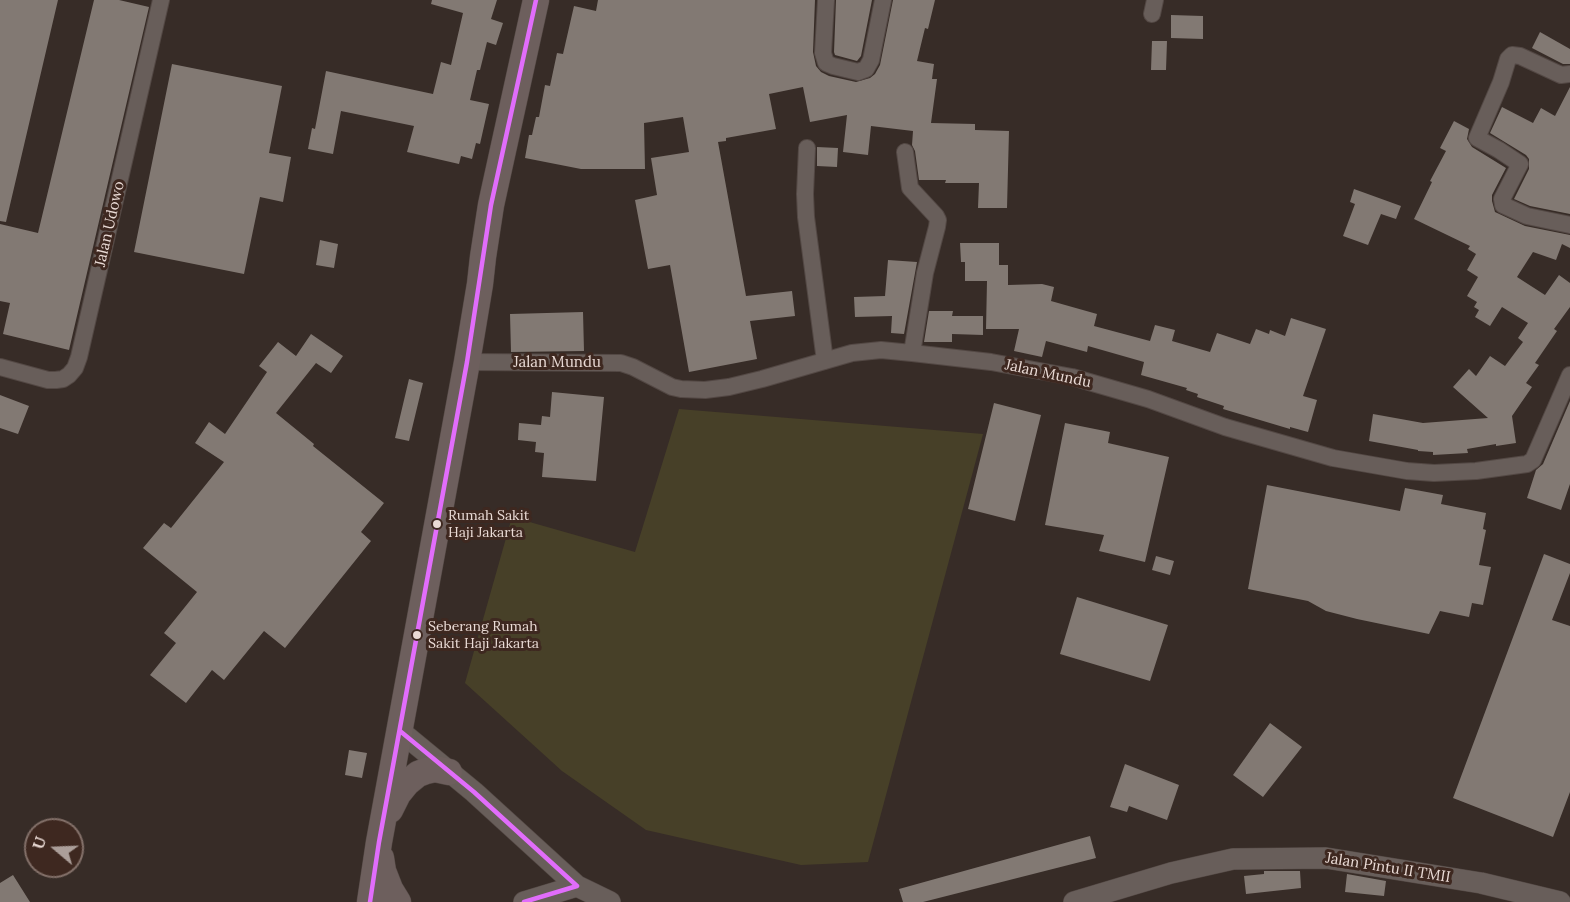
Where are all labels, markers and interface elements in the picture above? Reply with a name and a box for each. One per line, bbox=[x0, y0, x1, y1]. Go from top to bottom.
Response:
street label: Jalan Udowo bbox=[91, 180, 129, 268]
street label: Jalan Mundu bbox=[513, 354, 601, 372]
street label: Jalan Mundu bbox=[1003, 356, 1093, 392]
place label: Rumah Sakit Haji Jakarta bbox=[448, 508, 529, 540]
marker: Rumah Sakit Haji Jakarta bbox=[431, 518, 443, 530]
place label: Seberang Rumah Sakit Haji Jakarta bbox=[428, 619, 539, 652]
marker: Seberang Rumah Sakit Haji Jakarta bbox=[411, 629, 423, 641]
north arrow bbox=[24, 818, 84, 878]
text: U bbox=[27, 834, 50, 852]
street label: Jalan Pintu II TMII bbox=[1324, 849, 1452, 887]

